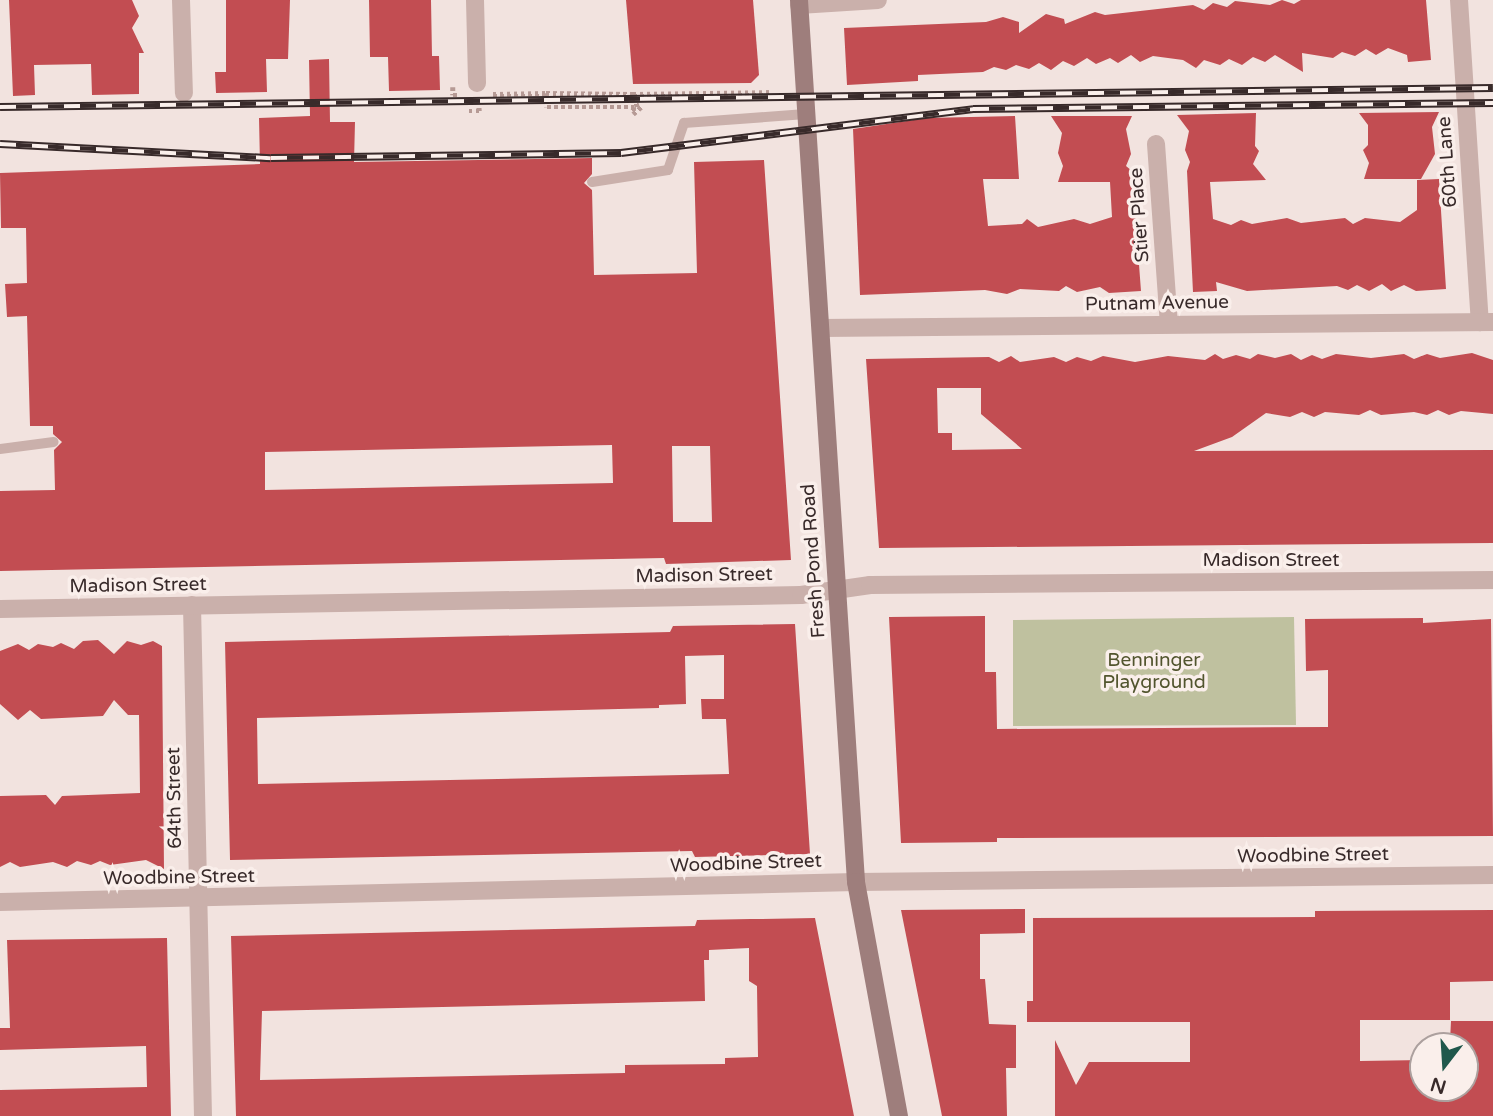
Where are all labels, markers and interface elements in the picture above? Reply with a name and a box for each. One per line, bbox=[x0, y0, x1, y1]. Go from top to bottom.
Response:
street label: 60th Lane bbox=[1433, 116, 1463, 208]
street label: Stier Place bbox=[1125, 167, 1155, 263]
street label: Putnam Avenue bbox=[1085, 291, 1229, 317]
street label: Fresh Pond Road bbox=[797, 483, 831, 639]
street label: Madison Street bbox=[1202, 550, 1340, 572]
street label: Madison Street bbox=[635, 563, 773, 589]
street label: Madison Street bbox=[69, 573, 207, 599]
park label: Benninger Playground bbox=[1102, 650, 1206, 694]
street label: 64th Street bbox=[163, 747, 187, 849]
street label: Woodbine Street bbox=[1237, 843, 1389, 869]
street label: Woodbine Street bbox=[670, 850, 822, 878]
street label: Woodbine Street bbox=[103, 865, 255, 891]
north arrow bbox=[1409, 1032, 1479, 1102]
text: N bbox=[1428, 1072, 1449, 1098]

